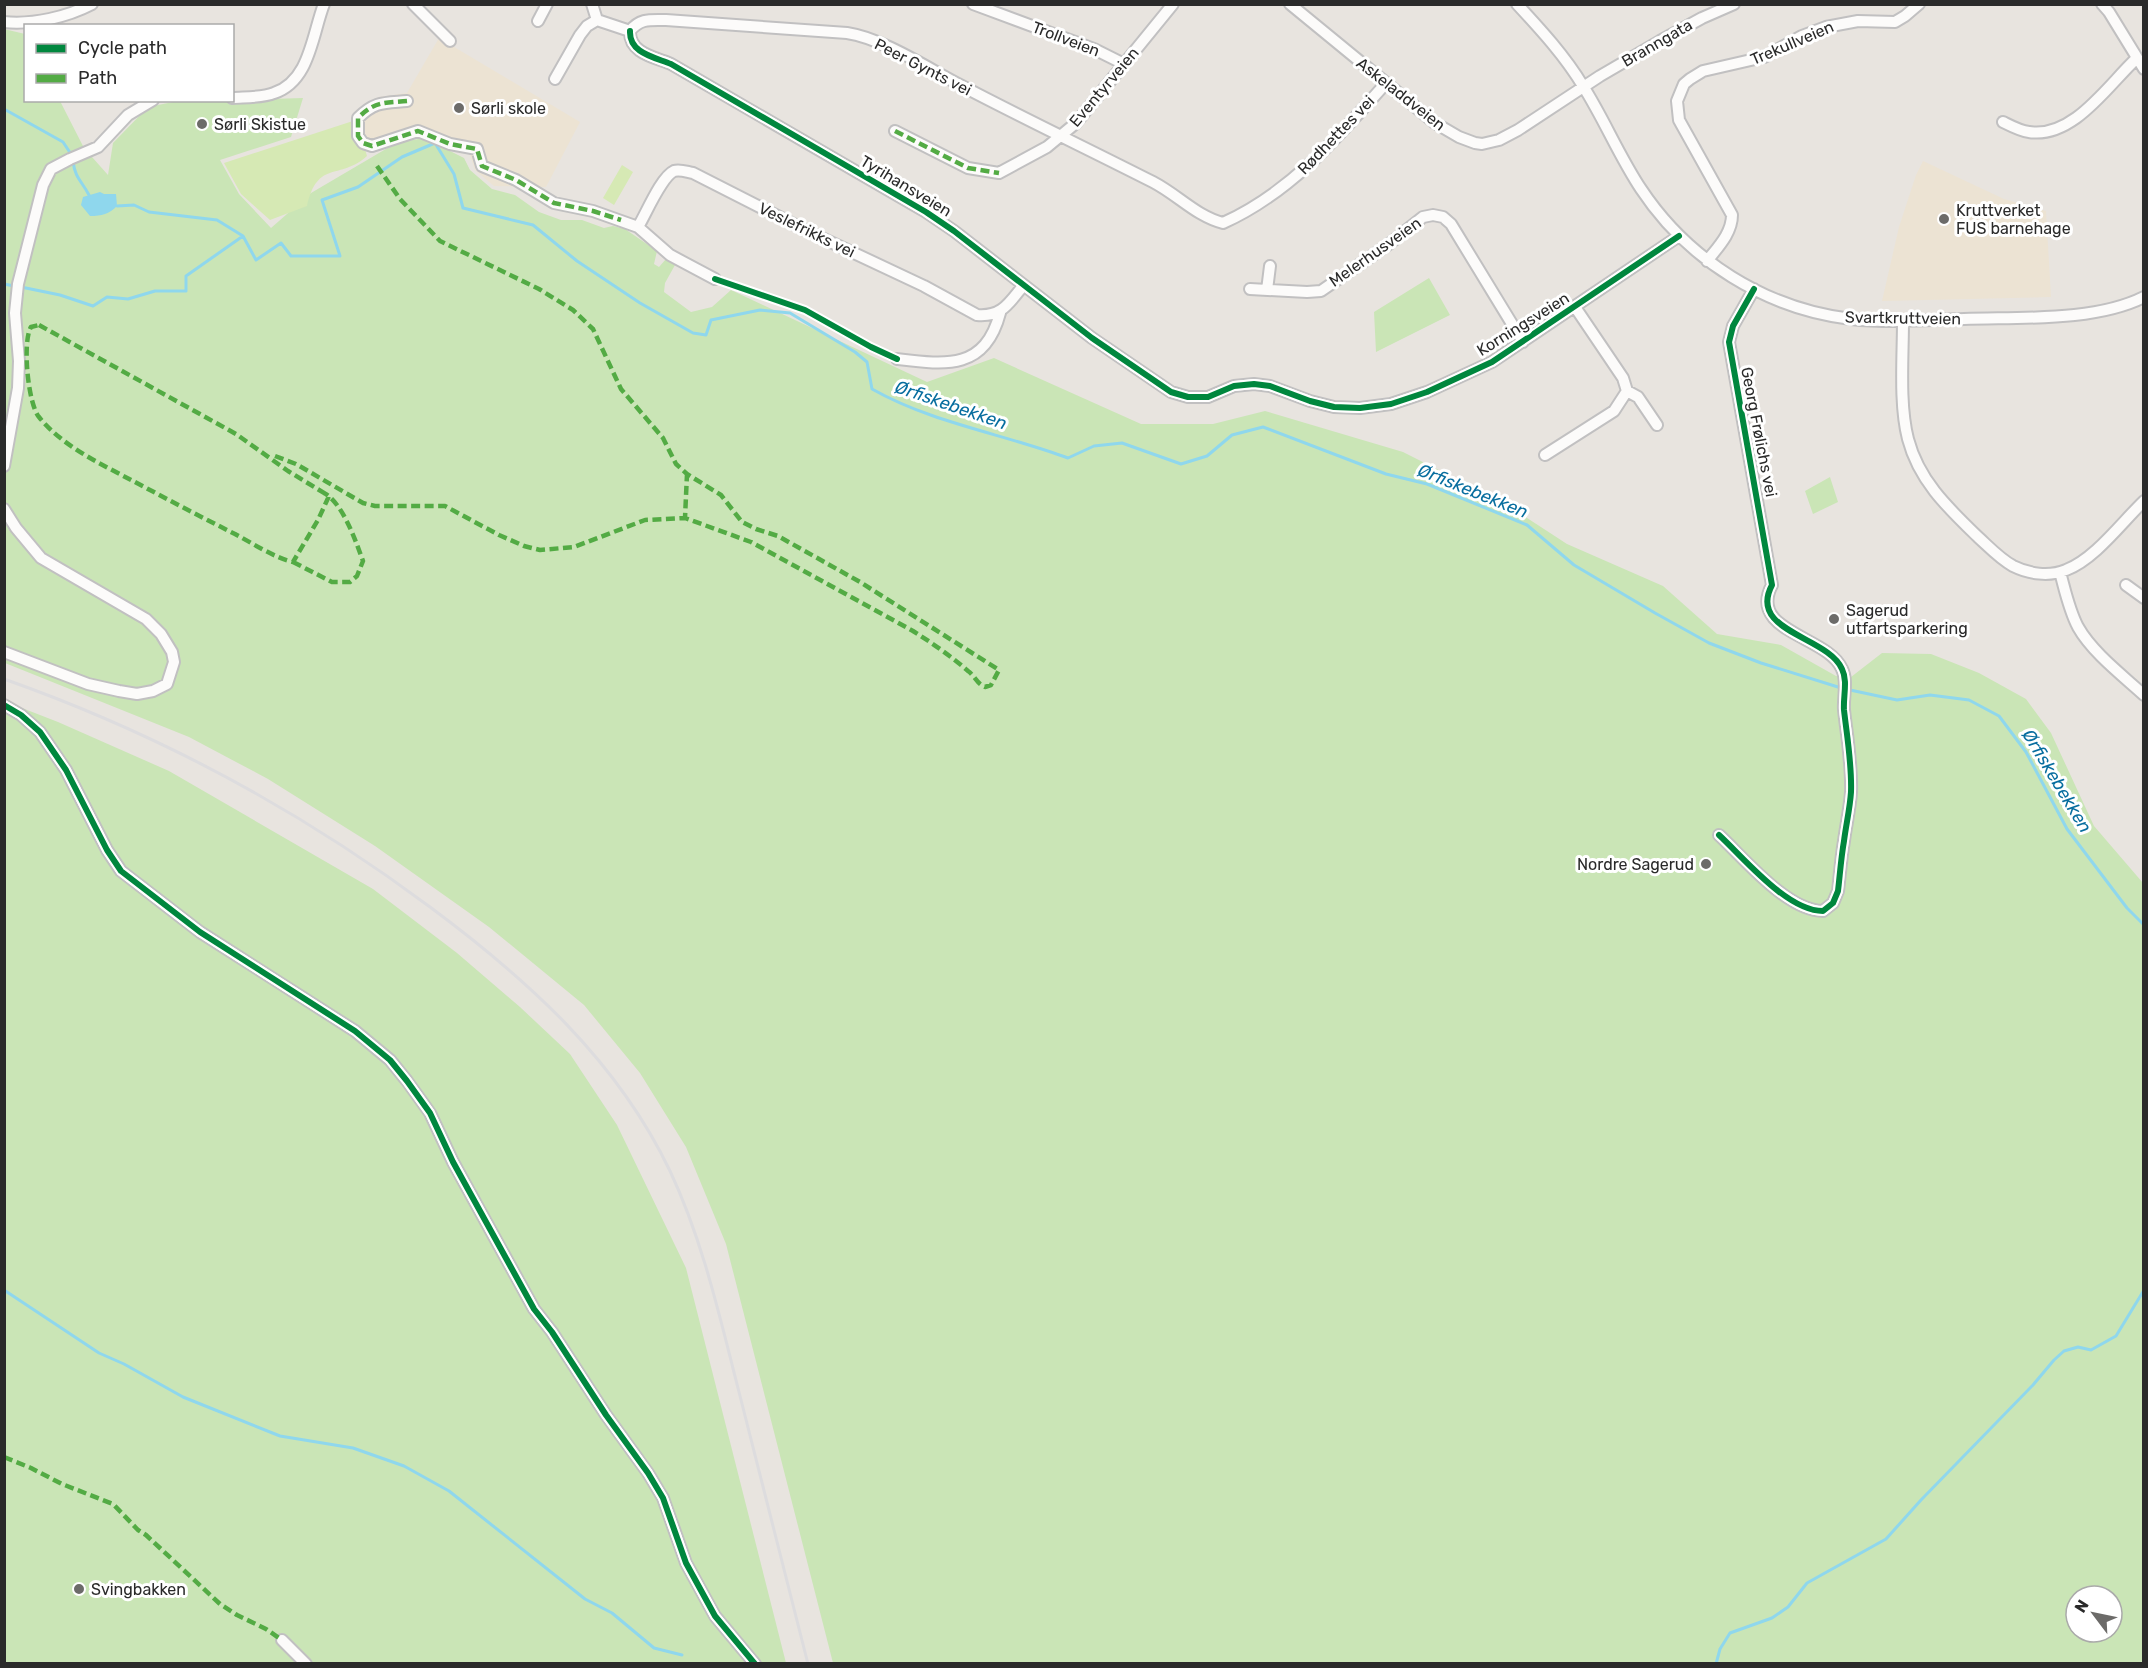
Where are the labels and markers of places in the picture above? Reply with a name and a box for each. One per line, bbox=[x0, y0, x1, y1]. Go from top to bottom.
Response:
place label: Sørli skole bbox=[471, 99, 546, 118]
marker: Sørli skole bbox=[452, 101, 466, 115]
place label: Sørli Skistue bbox=[214, 115, 306, 134]
marker: Sørli Skistue bbox=[195, 117, 209, 131]
place label: Kruttverket FUS barnehage bbox=[1956, 201, 2071, 238]
marker: Kruttverket FUS barnehage bbox=[1937, 212, 1951, 226]
place label: Sagerud utfartsparkering bbox=[1846, 601, 1968, 638]
marker: Sagerud utfartsparkering bbox=[1827, 612, 1841, 626]
place label: Nordre Sagerud bbox=[1577, 855, 1694, 874]
marker: Nordre Sagerud bbox=[1699, 857, 1713, 871]
place label: Svingbakken bbox=[91, 1580, 186, 1599]
marker: Svingbakken bbox=[72, 1582, 86, 1596]

